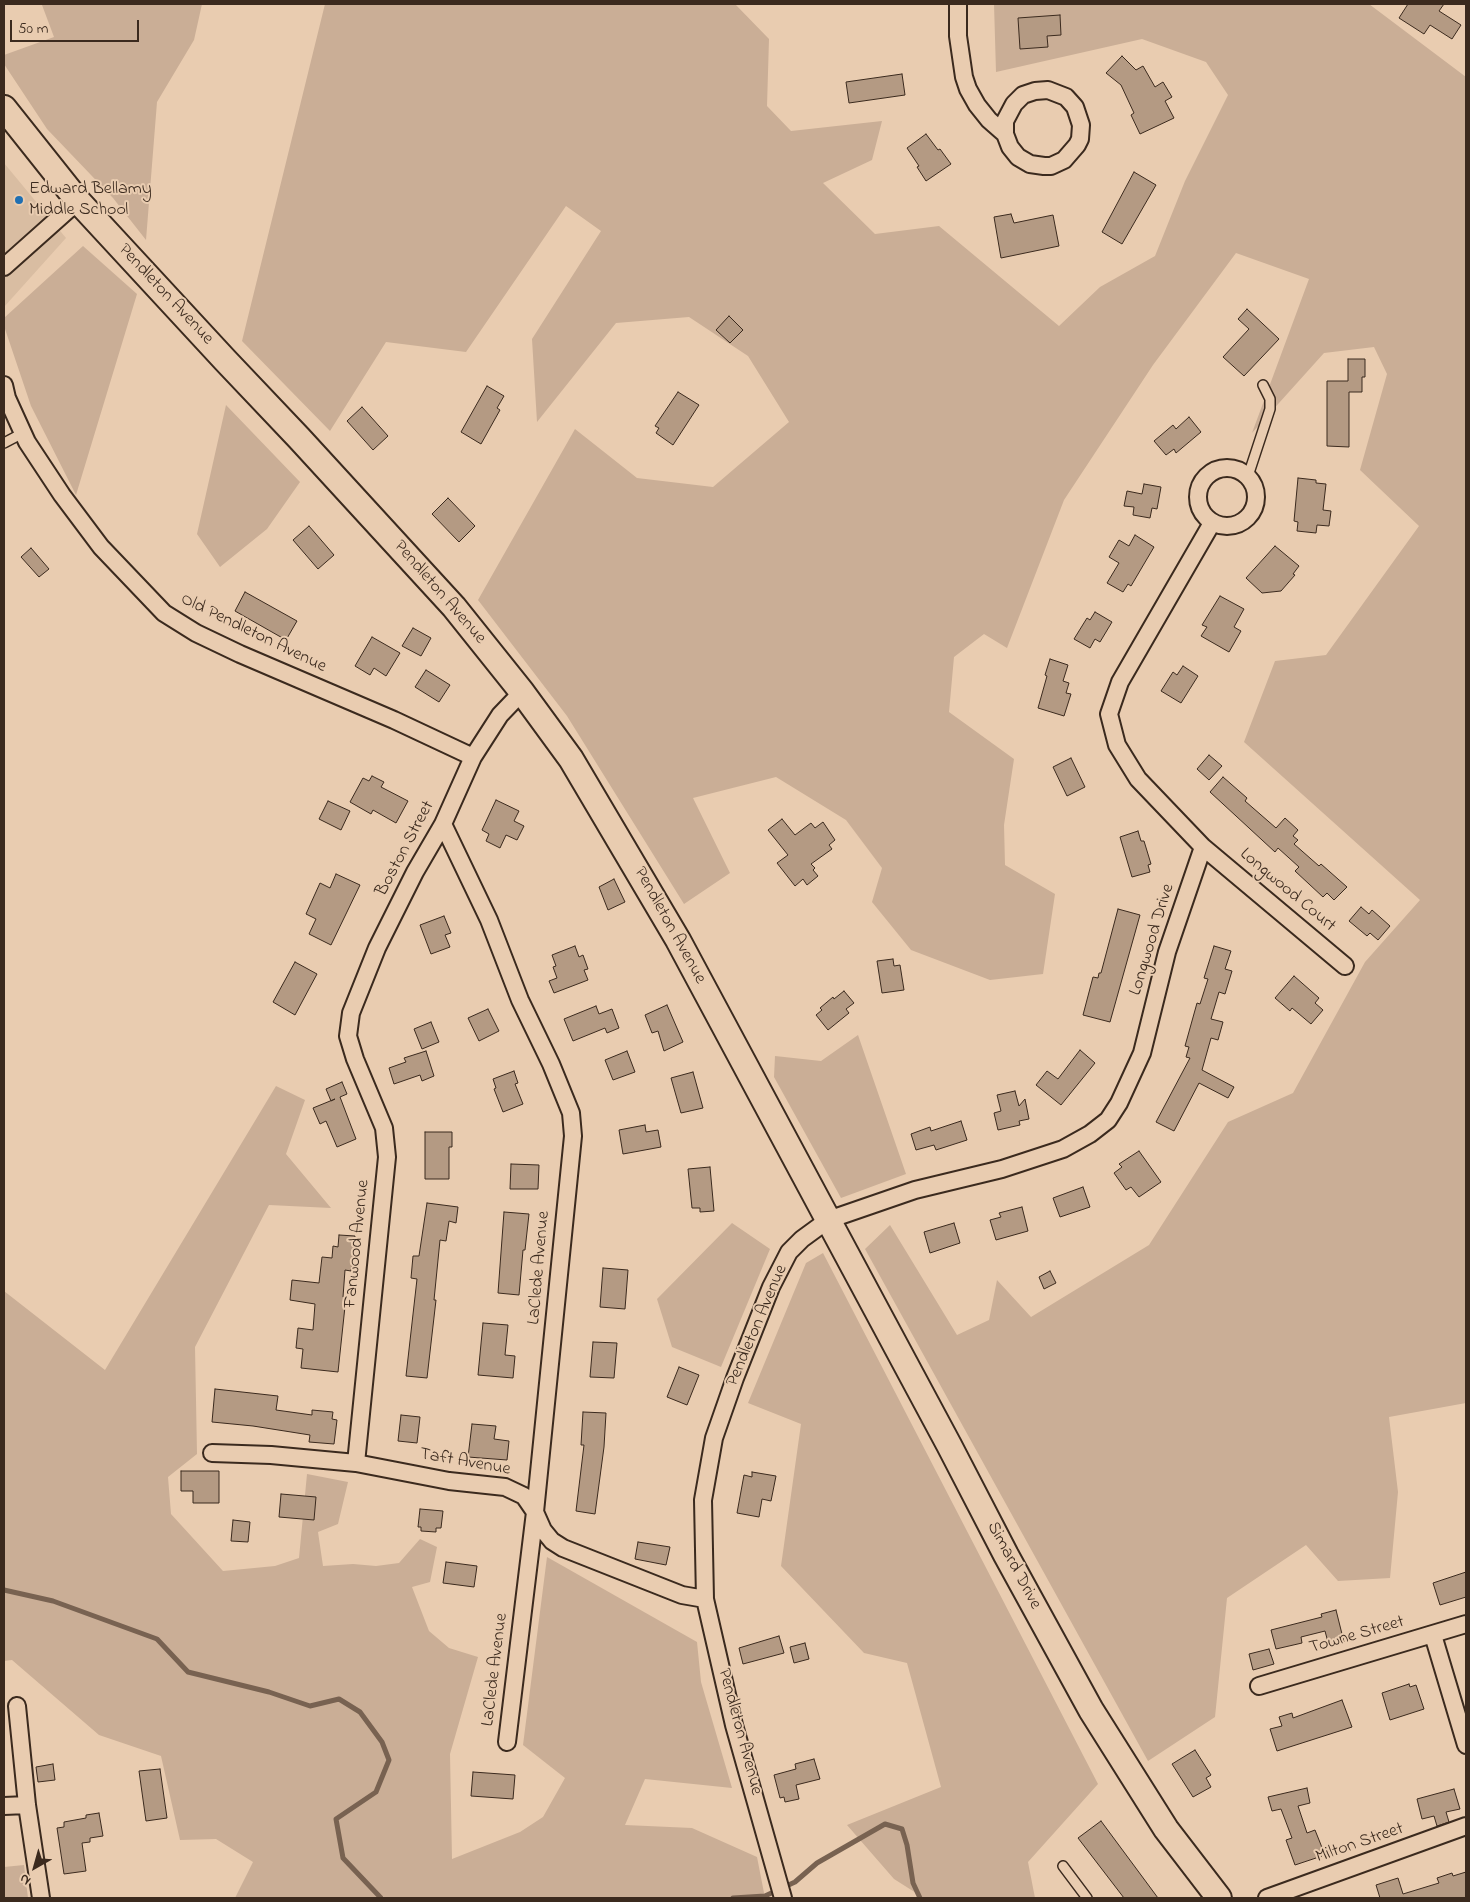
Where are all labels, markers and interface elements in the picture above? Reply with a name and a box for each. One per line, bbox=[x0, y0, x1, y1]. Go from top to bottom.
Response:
scale bar bbox=[12, 10, 141, 42]
text: 50 m bbox=[18, 18, 48, 40]
place label: Edward Bellamy Middle School bbox=[29, 179, 152, 222]
marker: Edward Bellamy Middle School bbox=[13, 194, 25, 206]
street label: Pendleton Avenue bbox=[113, 240, 217, 350]
street label: Pendleton Avenue bbox=[388, 537, 490, 649]
street label: Old Pendleton Avenue bbox=[177, 589, 329, 679]
street label: Boston Street bbox=[372, 798, 440, 900]
street label: Longwood Court bbox=[1234, 844, 1340, 938]
street label: Pendleton Avenue bbox=[628, 864, 710, 988]
street label: Longwood Drive bbox=[1126, 882, 1180, 998]
street label: Fanwood Avenue bbox=[341, 1179, 375, 1309]
street label: LaClede Avenue bbox=[524, 1210, 556, 1326]
street label: Pendleton Avenue bbox=[723, 1262, 793, 1390]
street label: Taft Avenue bbox=[418, 1444, 512, 1482]
street label: Simard Drive bbox=[981, 1518, 1045, 1614]
street label: LaClede Avenue bbox=[478, 1612, 514, 1728]
street label: Towne Street bbox=[1307, 1612, 1407, 1660]
street label: Pendleton Avenue bbox=[712, 1666, 766, 1798]
street label: Milton Street bbox=[1313, 1819, 1407, 1869]
north arrow bbox=[10, 1842, 60, 1892]
text: N bbox=[15, 1868, 36, 1890]

